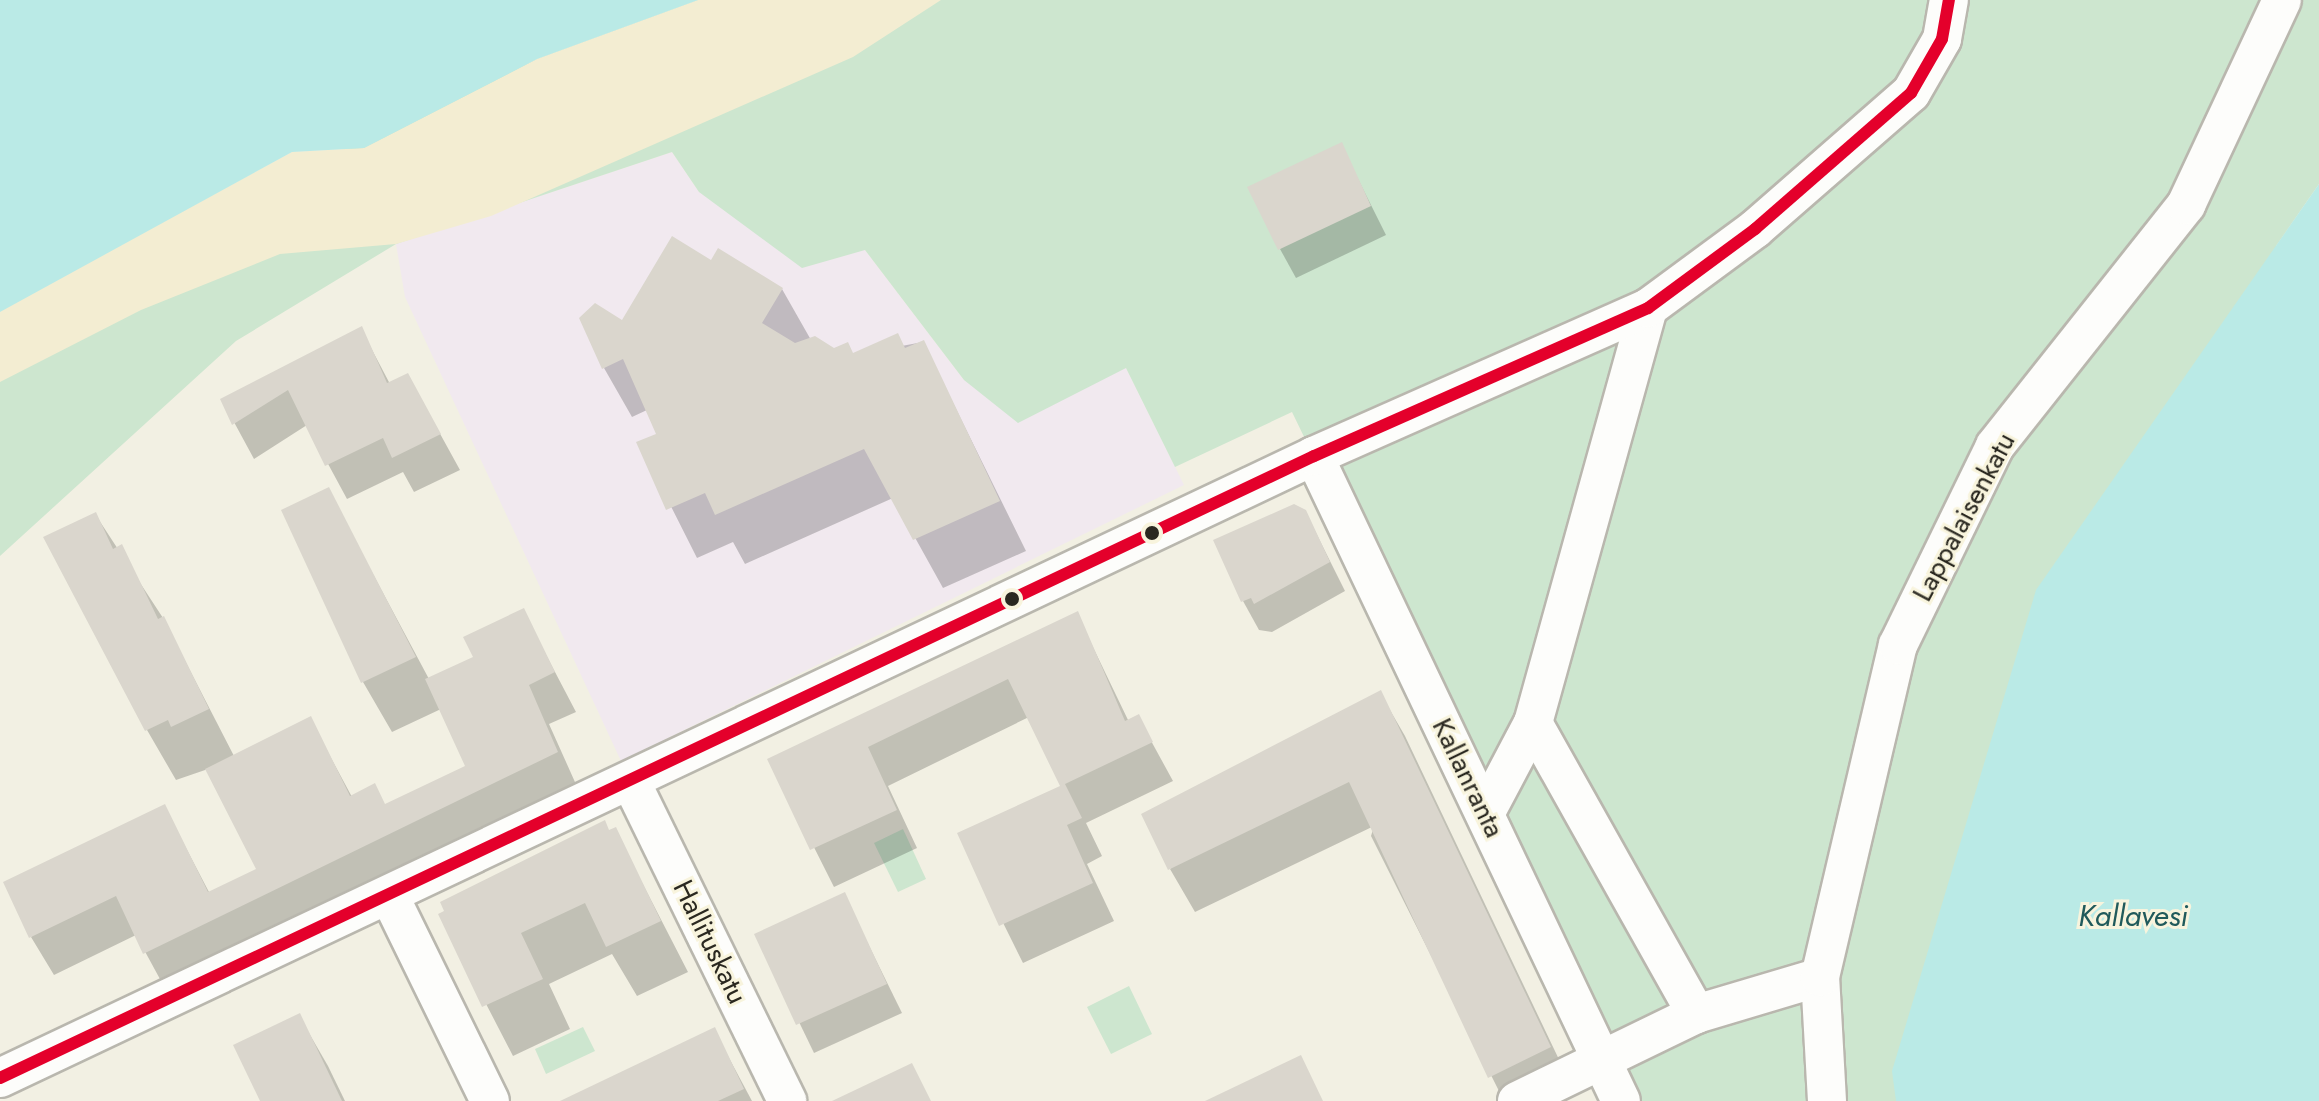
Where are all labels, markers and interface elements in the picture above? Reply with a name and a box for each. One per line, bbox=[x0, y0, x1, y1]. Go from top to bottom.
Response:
street label: Lappalaisenkatu bbox=[1905, 427, 2023, 607]
unlabelled marker bbox=[1144, 525, 1160, 541]
unlabelled marker bbox=[1004, 591, 1020, 607]
street label: Kallanranta bbox=[1425, 713, 1511, 843]
street label: Hallituskatu bbox=[666, 875, 754, 1009]
water label: Kallavesi bbox=[2078, 898, 2188, 934]

